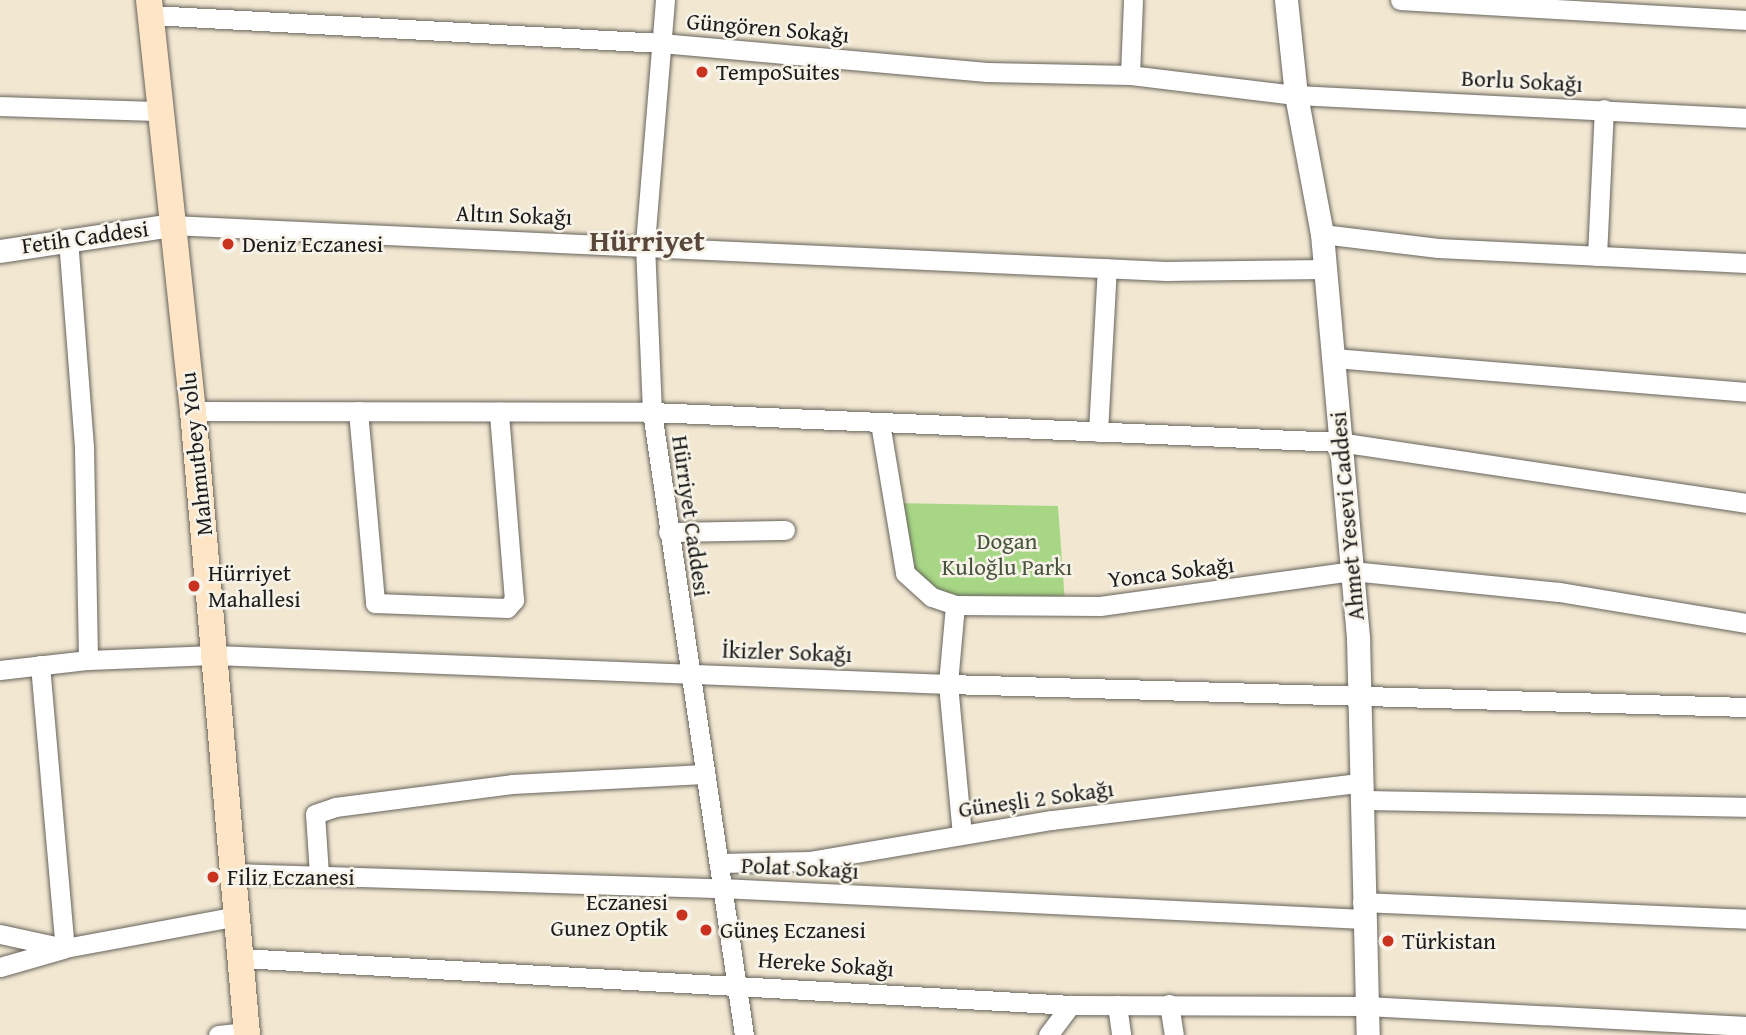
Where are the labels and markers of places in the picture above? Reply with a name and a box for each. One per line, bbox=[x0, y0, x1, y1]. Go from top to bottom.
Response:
place label: TempoSuites bbox=[716, 58, 840, 86]
marker: TempoSuites bbox=[694, 64, 710, 80]
place label: Deniz Eczanesi bbox=[242, 230, 383, 258]
marker: Deniz Eczanesi bbox=[220, 236, 236, 252]
place label: Hürriyet Mahallesi bbox=[208, 559, 301, 613]
marker: Hürriyet Mahallesi bbox=[186, 578, 202, 594]
place label: Filiz Eczanesi bbox=[227, 863, 355, 891]
marker: Filiz Eczanesi bbox=[205, 869, 221, 885]
place label: Eczanesi Gunez Optik bbox=[551, 888, 668, 942]
marker: Eczanesi Gunez Optik bbox=[674, 907, 690, 923]
place label: Güneş Eczanesi bbox=[720, 916, 866, 944]
marker: Güneş Eczanesi bbox=[698, 922, 714, 938]
place label: Türkistan bbox=[1402, 927, 1496, 955]
marker: Türkistan bbox=[1380, 933, 1396, 949]

